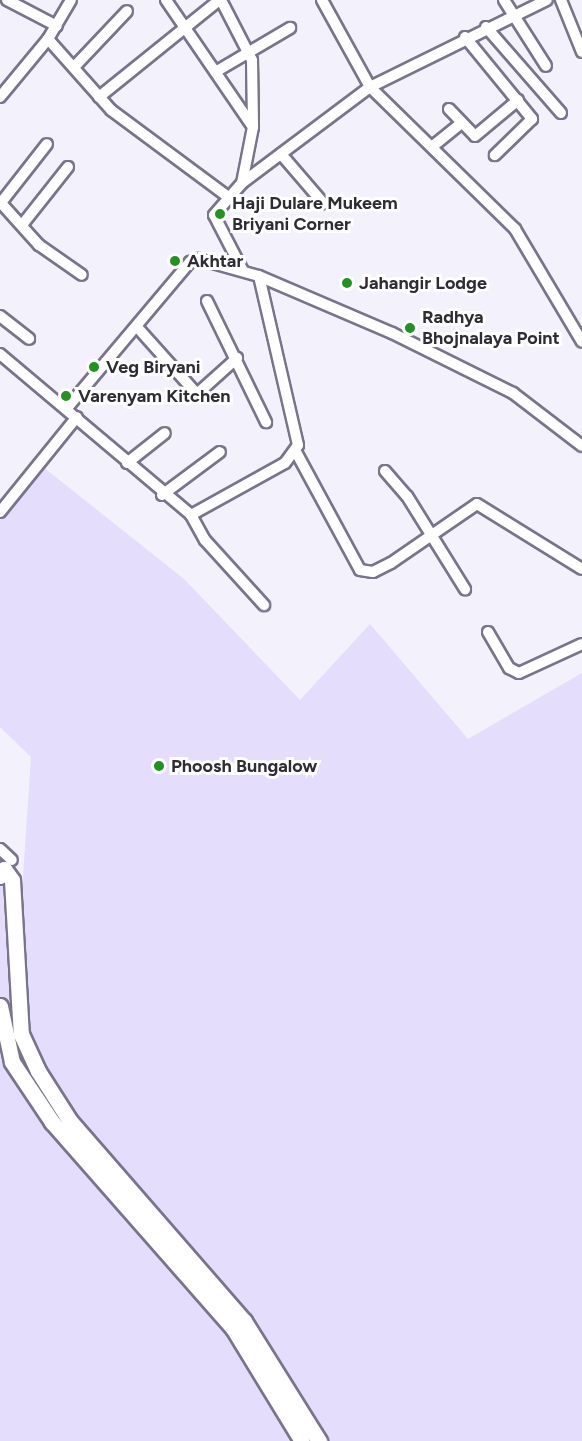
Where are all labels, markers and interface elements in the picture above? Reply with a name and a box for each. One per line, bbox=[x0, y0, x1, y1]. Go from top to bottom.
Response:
place label: Haji Dulare Mukeem Briyani Corner bbox=[232, 193, 398, 236]
marker: Haji Dulare Mukeem Briyani Corner bbox=[213, 207, 227, 221]
place label: Akhtar bbox=[187, 250, 243, 272]
marker: Akhtar bbox=[168, 254, 182, 268]
place label: Jahangir Lodge bbox=[359, 272, 487, 294]
marker: Jahangir Lodge bbox=[340, 276, 354, 290]
place label: Radhya Bhojnalaya Point bbox=[422, 307, 560, 350]
marker: Radhya Bhojnalaya Point bbox=[403, 321, 417, 335]
place label: Veg Biryani bbox=[106, 356, 201, 378]
marker: Veg Biryani bbox=[87, 360, 101, 374]
place label: Varenyam Kitchen bbox=[78, 385, 230, 407]
marker: Varenyam Kitchen bbox=[59, 389, 73, 403]
place label: Phoosh Bungalow bbox=[171, 755, 317, 777]
marker: Phoosh Bungalow bbox=[152, 759, 166, 773]

